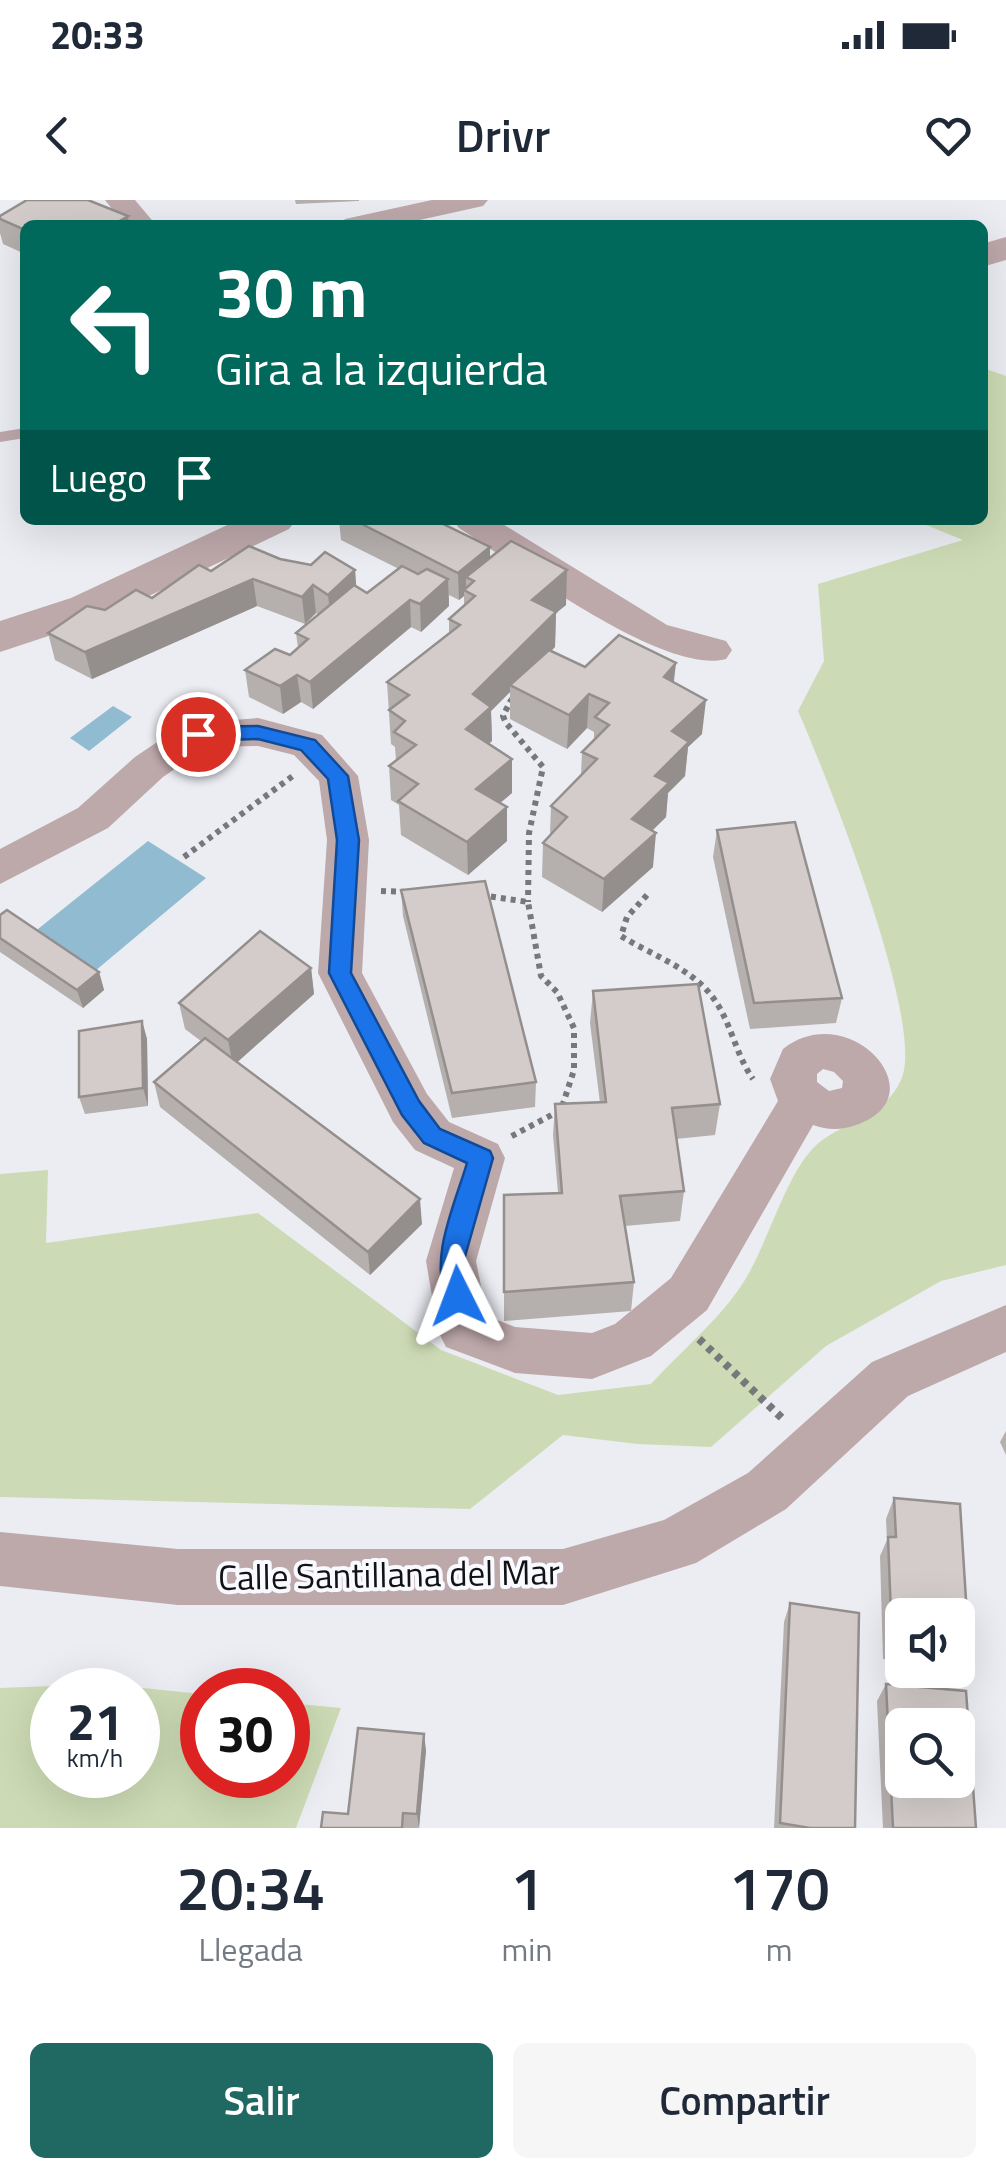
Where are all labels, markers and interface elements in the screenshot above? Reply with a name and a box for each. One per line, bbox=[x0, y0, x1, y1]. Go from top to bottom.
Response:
text: 20:33 bbox=[50, 6, 145, 64]
text: Drivr bbox=[456, 101, 550, 169]
icon: back bbox=[30, 108, 85, 163]
icon: heart bbox=[921, 108, 976, 163]
text: 30 m bbox=[215, 238, 368, 344]
icon: left bbox=[50, 260, 180, 390]
text: Gira a la izquierda bbox=[215, 334, 548, 402]
text: Luego bbox=[50, 449, 147, 507]
icon: arrive bbox=[167, 450, 222, 505]
pin bbox=[156, 692, 241, 777]
icon: arrive bbox=[171, 707, 226, 762]
position arrow bbox=[406, 1244, 510, 1348]
street label: Calle Santillana del Mar bbox=[218, 1544, 560, 1604]
map controls bbox=[885, 1598, 975, 1798]
button: sound bbox=[885, 1598, 975, 1688]
speed limit sign: 30 bbox=[180, 1668, 310, 1798]
text: 21 bbox=[67, 1683, 123, 1759]
button: search bbox=[885, 1708, 975, 1798]
text: km/h bbox=[67, 1739, 123, 1777]
text: 20:34 bbox=[176, 1842, 325, 1933]
text: 1 bbox=[510, 1842, 544, 1933]
text: 170 bbox=[729, 1842, 830, 1933]
text: Llegada bbox=[199, 1925, 303, 1973]
text: min bbox=[501, 1925, 552, 1973]
text: m bbox=[766, 1925, 793, 1973]
button: Salir bbox=[30, 2043, 493, 2158]
button: Compartir bbox=[513, 2043, 976, 2158]

